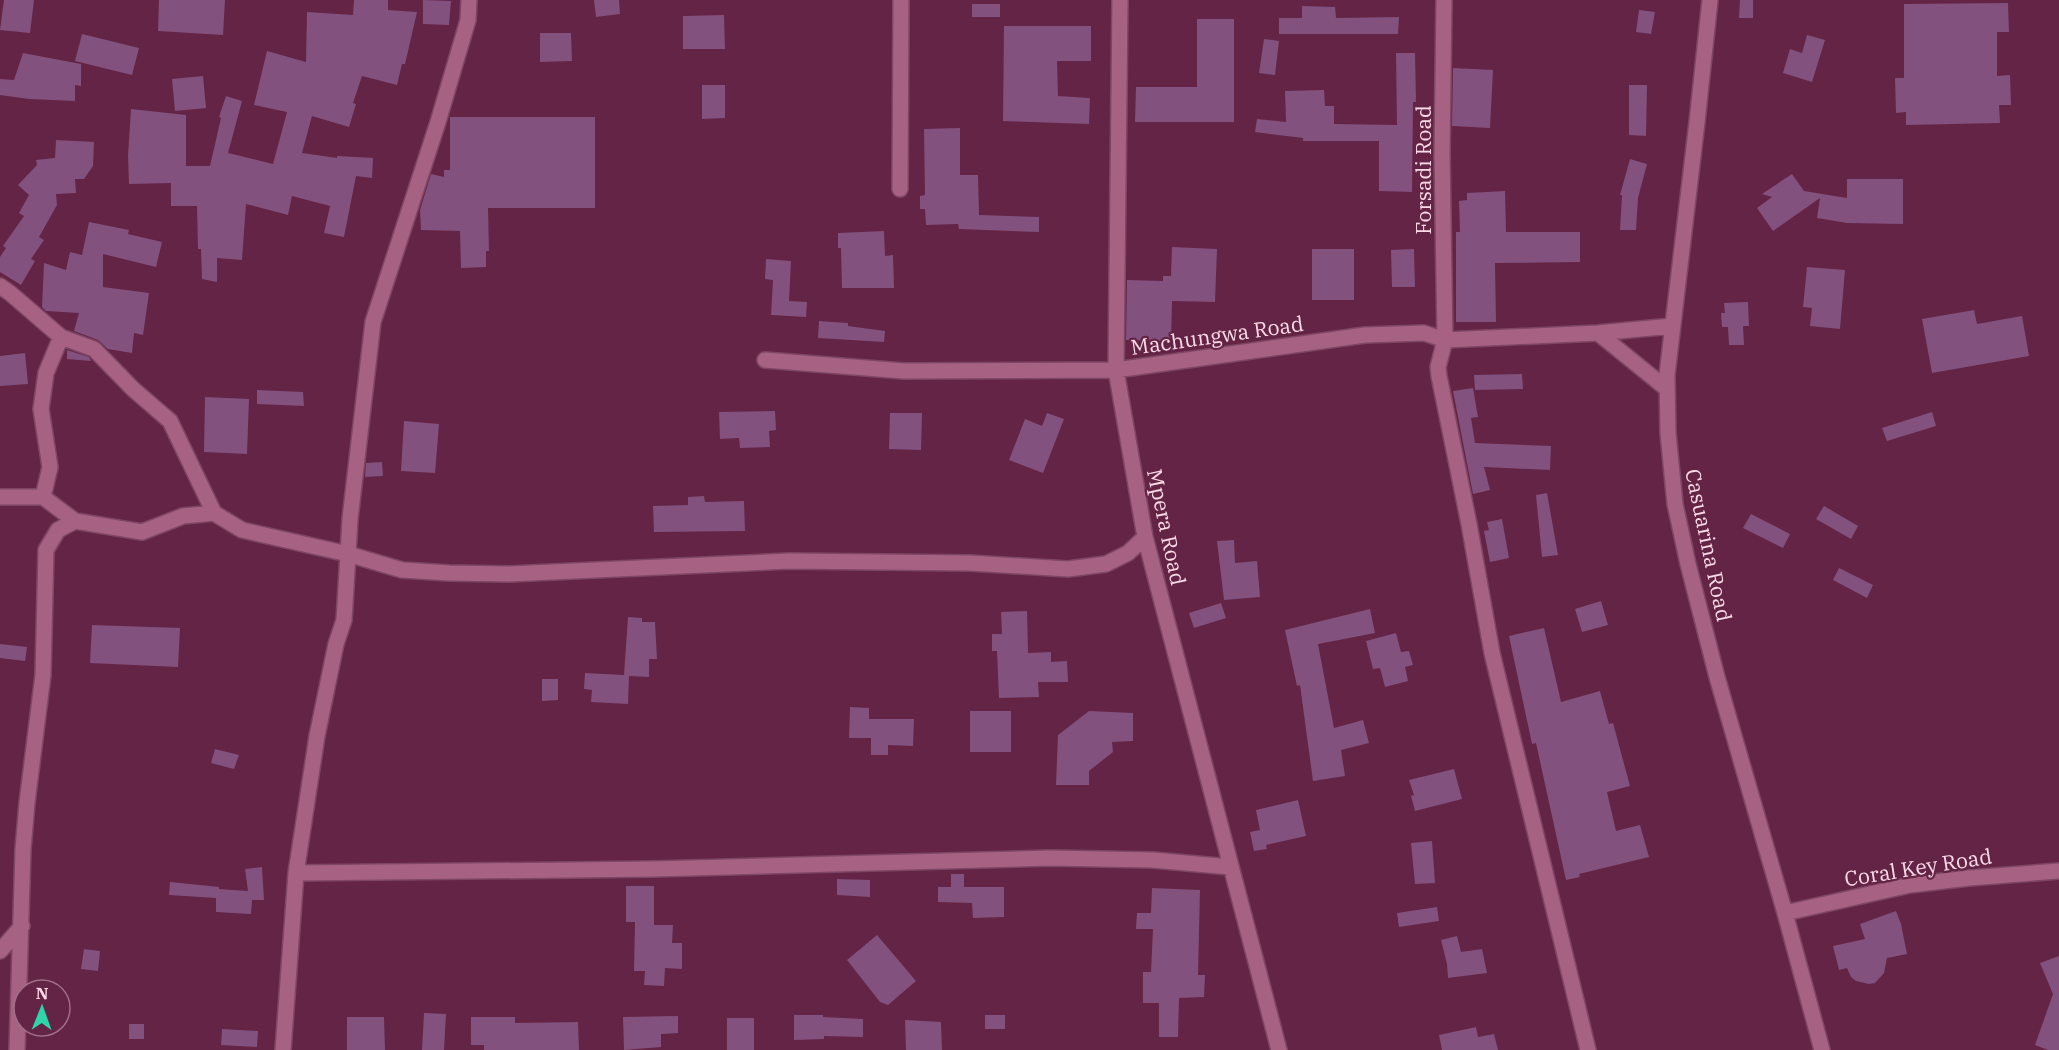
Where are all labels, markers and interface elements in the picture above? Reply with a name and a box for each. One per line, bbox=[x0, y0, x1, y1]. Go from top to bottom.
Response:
street label: Forsadi Road bbox=[1409, 105, 1437, 235]
street label: Machungwa Road bbox=[1129, 309, 1305, 361]
street label: Mpera Road bbox=[1141, 466, 1193, 588]
street label: Casuarina Road bbox=[1679, 466, 1739, 624]
street label: Coral Key Road bbox=[1842, 841, 1994, 892]
north arrow bbox=[12, 978, 72, 1038]
text: N bbox=[36, 983, 49, 1003]

